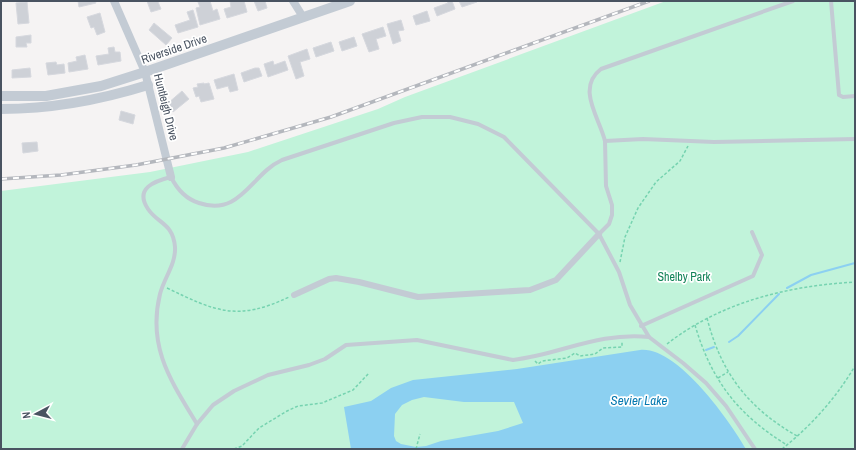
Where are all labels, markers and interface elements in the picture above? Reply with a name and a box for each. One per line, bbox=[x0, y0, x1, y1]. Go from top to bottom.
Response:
street label: Riverside Drive bbox=[139, 30, 209, 68]
street label: Huntleigh Drive bbox=[150, 72, 182, 142]
park label: Shelby Park bbox=[657, 269, 711, 285]
water label: Sevier Lake bbox=[611, 392, 668, 409]
north arrow bbox=[16, 394, 56, 434]
text: N bbox=[19, 411, 33, 419]

